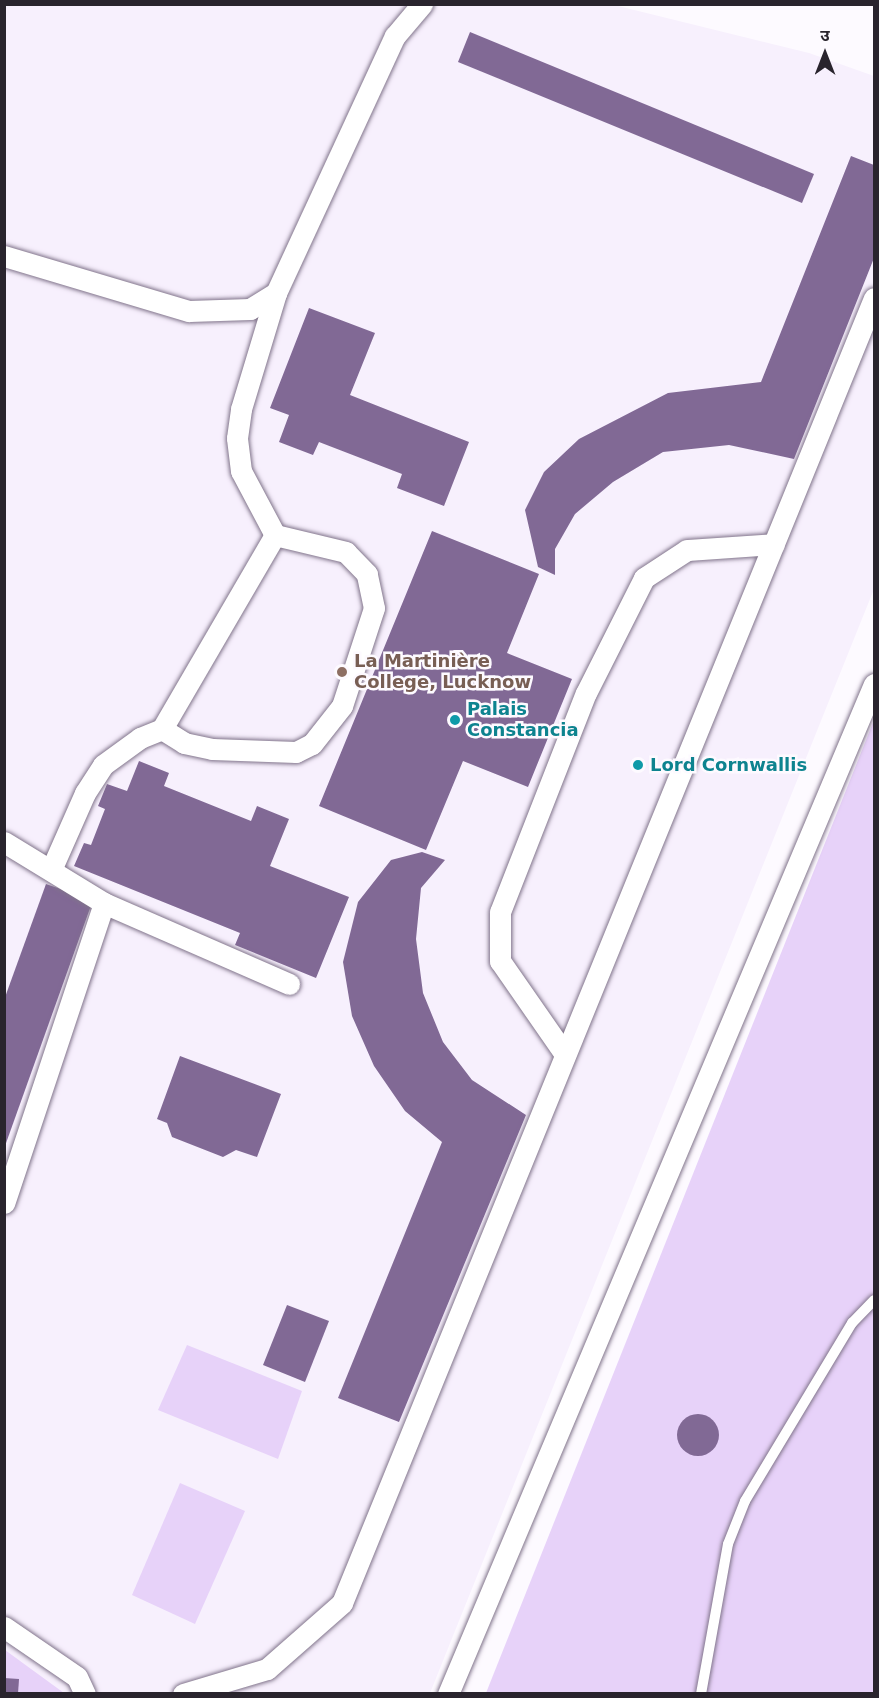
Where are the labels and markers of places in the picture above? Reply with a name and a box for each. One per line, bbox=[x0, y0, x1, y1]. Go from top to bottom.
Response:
place label: La Martinière College, Lucknow bbox=[354, 651, 531, 694]
marker: La Martinière College, Lucknow bbox=[335, 665, 349, 679]
place label: Palais Constancia bbox=[467, 699, 579, 742]
marker: Palais Constancia bbox=[448, 713, 462, 727]
place label: Lord Cornwallis bbox=[650, 754, 807, 776]
marker: Lord Cornwallis bbox=[631, 758, 645, 772]

